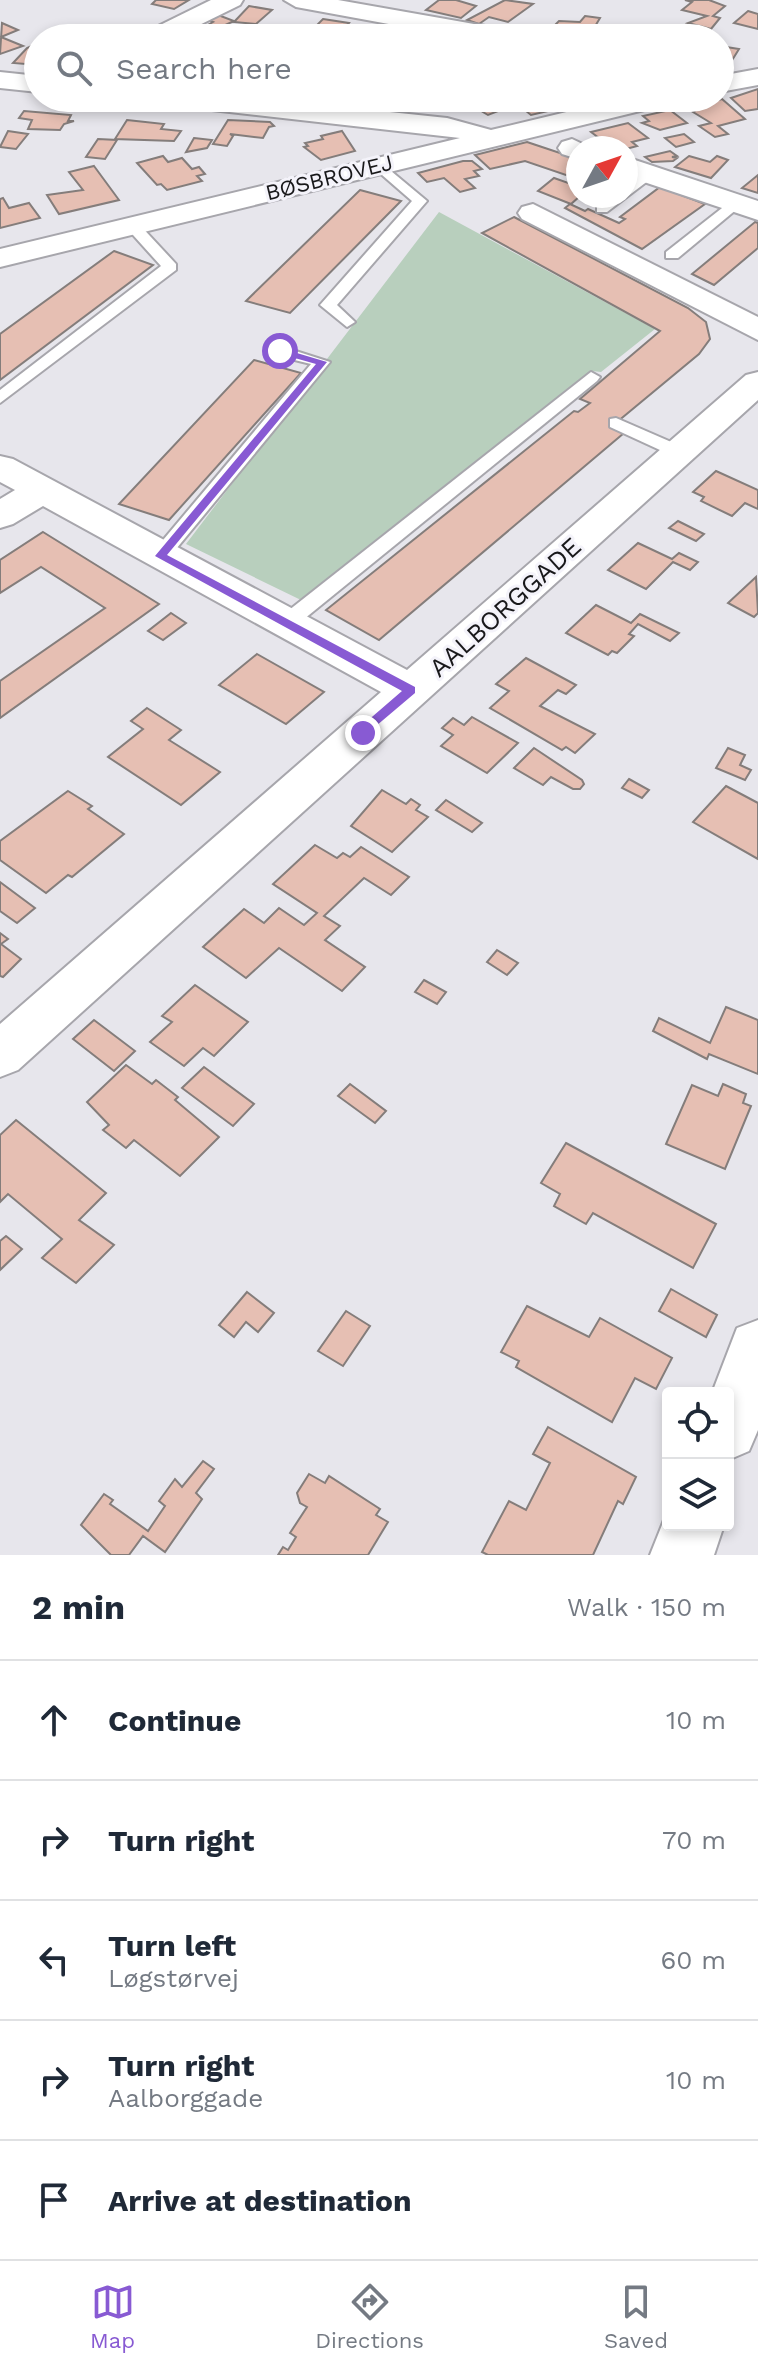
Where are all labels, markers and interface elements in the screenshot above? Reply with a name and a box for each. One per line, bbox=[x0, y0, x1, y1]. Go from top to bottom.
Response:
search box bbox=[24, 24, 734, 112]
icon: search bbox=[52, 46, 96, 90]
text: Search here bbox=[116, 51, 292, 86]
north arrow bbox=[566, 136, 638, 208]
street label: BØSBROVEJ bbox=[263, 150, 395, 205]
route start bbox=[262, 333, 298, 369]
street label: AALBORGGADE bbox=[423, 531, 587, 683]
route end bbox=[345, 715, 381, 751]
map controls bbox=[662, 1387, 734, 1531]
button: locate bbox=[662, 1387, 734, 1459]
button: layers bbox=[662, 1459, 734, 1531]
text: 2 min bbox=[32, 1587, 125, 1627]
text: Walk · 150 m bbox=[567, 1592, 726, 1622]
icon: ahead bbox=[32, 1698, 76, 1742]
text: Continue bbox=[108, 1703, 241, 1738]
text: 10 m bbox=[666, 1705, 726, 1735]
icon: right bbox=[32, 1818, 76, 1862]
text: Turn right bbox=[108, 1823, 254, 1858]
text: 70 m bbox=[662, 1825, 726, 1855]
text: Turn left bbox=[108, 1928, 236, 1963]
icon: left bbox=[32, 1938, 76, 1982]
text: 60 m bbox=[660, 1945, 726, 1975]
text: Løgstørvej bbox=[108, 1963, 239, 1993]
text: Turn right bbox=[108, 2048, 254, 2083]
icon: right bbox=[32, 2058, 76, 2102]
text: 10 m bbox=[666, 2065, 726, 2095]
text: Aalborggade bbox=[108, 2083, 263, 2113]
icon: arrive bbox=[32, 2178, 76, 2222]
text: Arrive at destination bbox=[108, 2183, 412, 2218]
tab: Map bbox=[90, 2280, 135, 2353]
tab: Directions bbox=[315, 2280, 424, 2353]
tab: Saved bbox=[604, 2280, 668, 2353]

